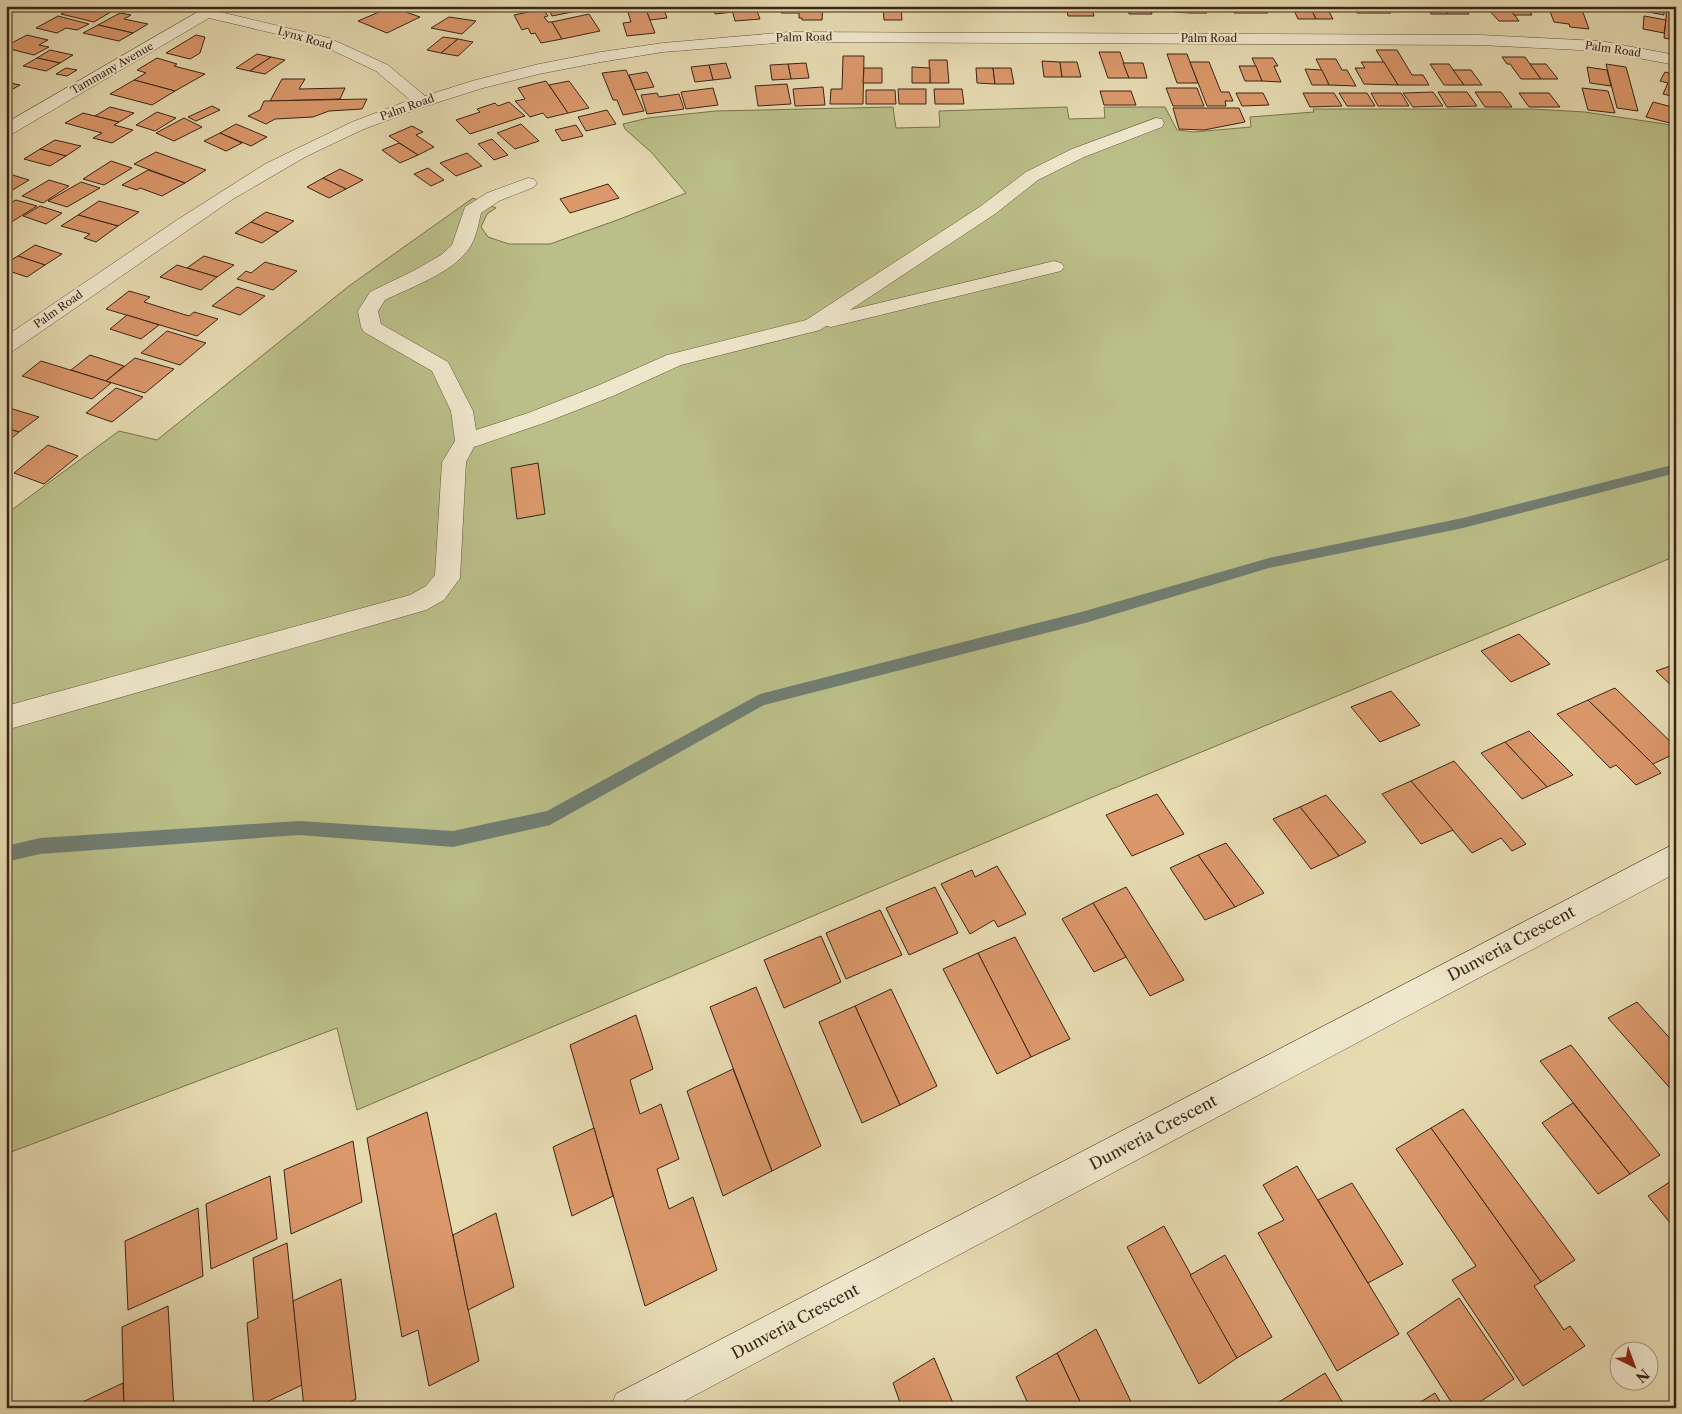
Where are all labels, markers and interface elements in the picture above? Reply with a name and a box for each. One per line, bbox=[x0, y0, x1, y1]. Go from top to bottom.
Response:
street label: Lynx Road bbox=[276, 24, 334, 53]
street label: Palm Road bbox=[776, 30, 833, 44]
street label: Palm Road bbox=[1181, 31, 1238, 45]
street label: Palm Road bbox=[1584, 38, 1642, 60]
street label: Tammany Avenue bbox=[68, 39, 156, 97]
street label: Palm Road bbox=[378, 91, 436, 123]
street label: Palm Road bbox=[31, 287, 85, 331]
street label: Dunveria Crescent bbox=[1444, 901, 1578, 985]
street label: Dunveria Crescent bbox=[1086, 1090, 1220, 1174]
street label: Dunveria Crescent bbox=[728, 1279, 862, 1363]
north arrow bbox=[1610, 1342, 1660, 1392]
text: N bbox=[1632, 1365, 1653, 1386]

